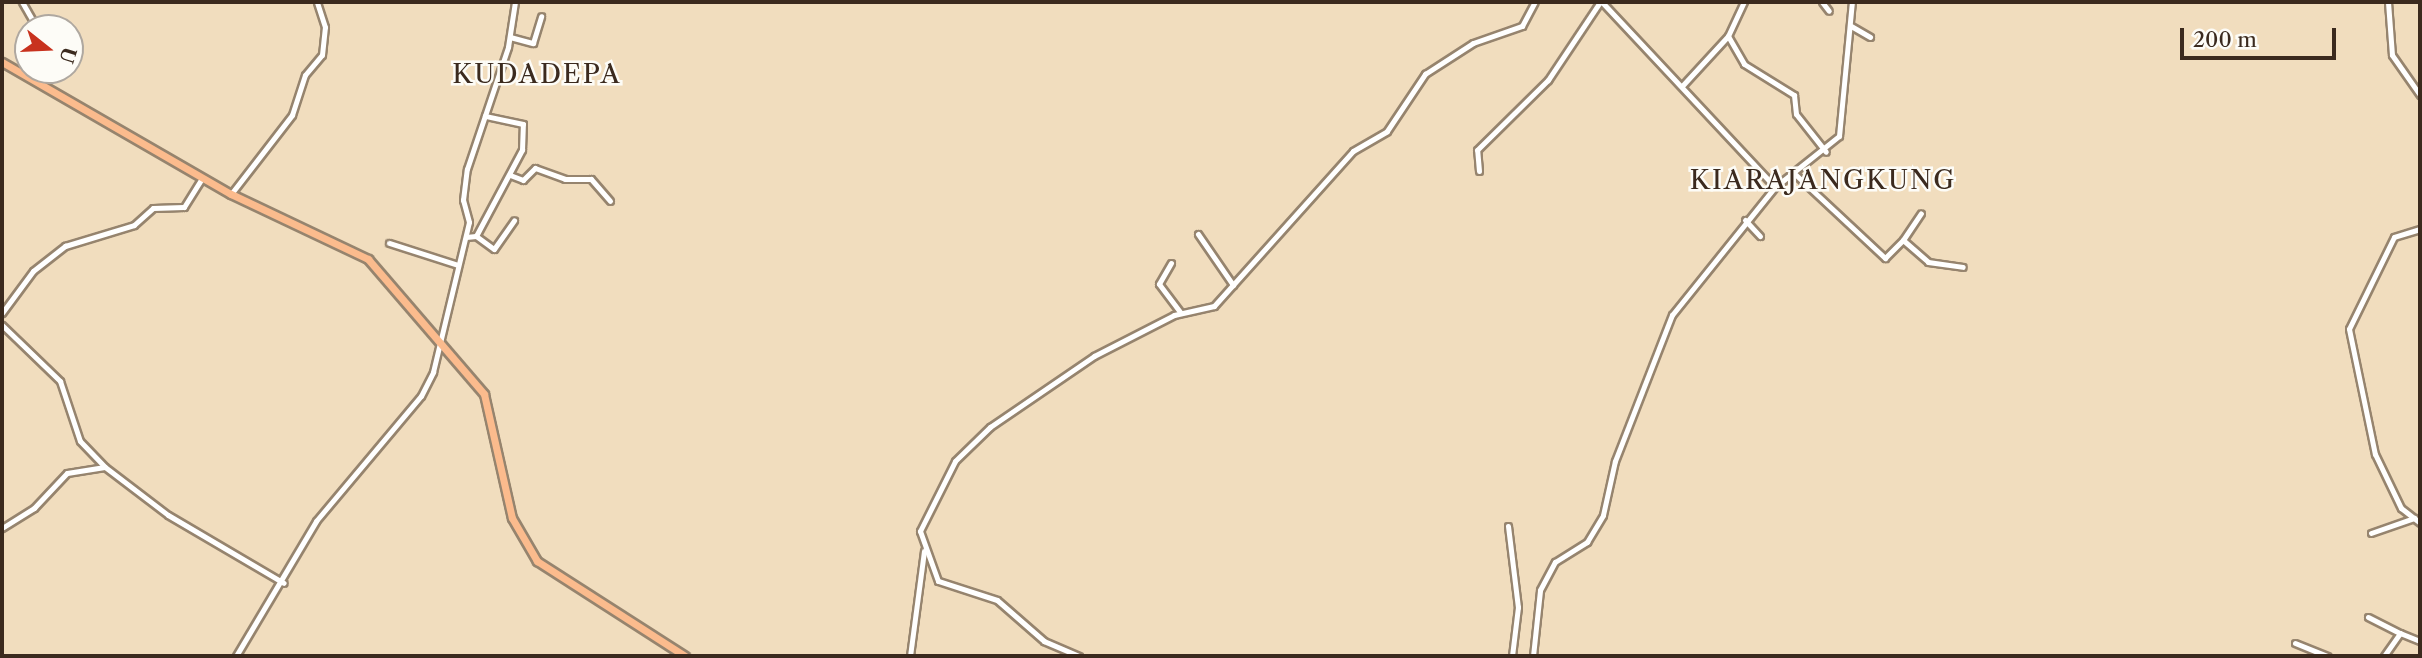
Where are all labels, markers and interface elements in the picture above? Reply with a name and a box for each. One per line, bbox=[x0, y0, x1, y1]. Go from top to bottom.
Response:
north arrow bbox=[14, 14, 84, 84]
scale bar bbox=[2184, 14, 2340, 58]
text: 200 m bbox=[2193, 27, 2257, 52]
text: U bbox=[54, 44, 81, 66]
district label: KUDADEPA bbox=[453, 59, 621, 91]
district label: KIARAJANGKUNG bbox=[1691, 165, 1955, 197]

